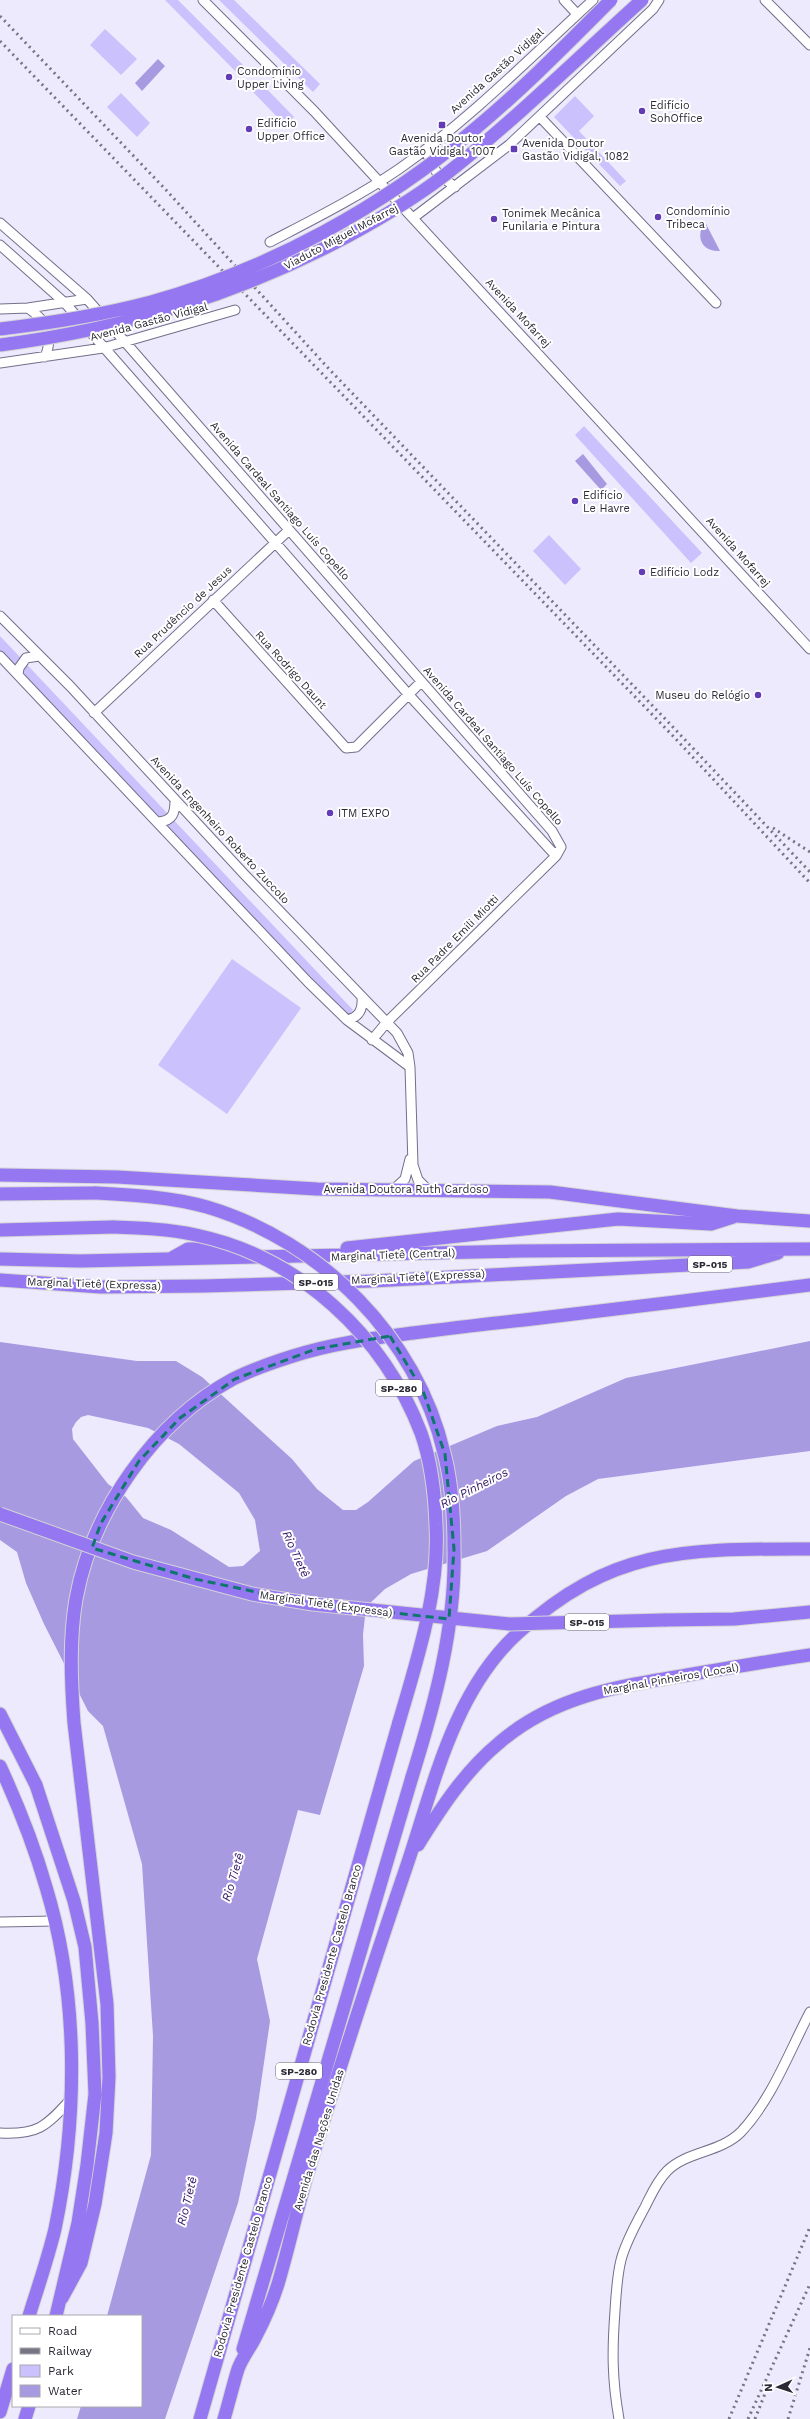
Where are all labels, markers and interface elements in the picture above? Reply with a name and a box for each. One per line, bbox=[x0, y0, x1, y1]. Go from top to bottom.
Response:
street label: Avenida Gastão Vidigal bbox=[448, 25, 547, 116]
place label: Condomínio Upper Living bbox=[237, 65, 304, 91]
marker: Condomínio Upper Living bbox=[224, 72, 234, 82]
place label: Edifício SohOffice bbox=[650, 99, 703, 125]
marker: Edifício SohOffice bbox=[637, 106, 647, 116]
place label: Edifício Upper Office bbox=[257, 117, 325, 143]
marker: Avenida Doutor Gastão Vidigal, 1007 bbox=[437, 120, 447, 130]
marker: Edifício Upper Office bbox=[244, 124, 254, 134]
place label: Avenida Doutor Gastão Vidigal, 1007 bbox=[389, 132, 495, 158]
place label: Avenida Doutor Gastão Vidigal, 1082 bbox=[522, 137, 629, 163]
marker: Avenida Doutor Gastão Vidigal, 1082 bbox=[509, 144, 519, 154]
street label: Viaduto Miguel Mofarrej bbox=[282, 201, 400, 273]
place label: Condomínio Tribeca bbox=[666, 205, 730, 231]
place label: Tonimek Mecânica Funilaria e Pintura bbox=[502, 207, 601, 233]
marker: Condomínio Tribeca bbox=[653, 212, 663, 222]
marker: Tonimek Mecânica Funilaria e Pintura bbox=[489, 214, 499, 224]
street label: Avenida Mofarrej bbox=[483, 276, 553, 350]
street label: Avenida Gastão Vidigal bbox=[89, 300, 210, 344]
street label: Avenida Cardeal Santiago Luís Copello bbox=[208, 419, 352, 583]
place label: Edifício Le Havre bbox=[583, 489, 630, 515]
marker: Edifício Le Havre bbox=[570, 496, 580, 506]
street label: Avenida Mofarrej bbox=[703, 514, 773, 590]
street label: Rua Prudêncio de Jesus bbox=[131, 563, 235, 661]
place label: Edifício Lodz bbox=[650, 566, 719, 579]
marker: Edifício Lodz bbox=[637, 567, 647, 577]
street label: Rua Rodrigo Daunt bbox=[253, 628, 330, 712]
street label: Avenida Cardeal Santiago Luís Copello bbox=[421, 664, 565, 828]
place label: Museu do Relógio bbox=[655, 689, 750, 702]
marker: Museu do Relógio bbox=[753, 690, 763, 700]
street label: Avenida Engenheiro Roberto Zuccolo bbox=[148, 753, 292, 907]
place label: ITM EXPO bbox=[338, 807, 390, 820]
marker: ITM EXPO bbox=[325, 808, 335, 818]
street label: Rua Padre Emili Miotti bbox=[408, 892, 502, 986]
street label: Avenida Doutora Ruth Cardoso bbox=[323, 1183, 489, 1196]
street label: Marginal Tietê (Central) bbox=[331, 1246, 456, 1264]
road number: SP-015 bbox=[688, 1256, 732, 1272]
street label: Marginal Tietê (Expressa) bbox=[351, 1267, 485, 1287]
road number: SP-015 bbox=[294, 1274, 338, 1290]
street label: Marginal Tietê (Expressa) bbox=[27, 1275, 161, 1293]
road number: SP-280 bbox=[376, 1380, 422, 1396]
water label: Rio Pinheiros bbox=[438, 1465, 510, 1511]
water label: Rio Tietê bbox=[279, 1528, 313, 1580]
street label: Marginal Tietê (Expressa) bbox=[259, 1588, 393, 1620]
road number: SP-015 bbox=[565, 1614, 609, 1630]
street label: Marginal Pinheiros (Local) bbox=[602, 1661, 740, 1697]
water label: Rio Tietê bbox=[219, 1851, 247, 1903]
street label: Rodovia Presidente Castelo Branco bbox=[300, 1863, 364, 2047]
road number: SP-280 bbox=[276, 2063, 322, 2079]
street label: Avenida das Nações Unidas bbox=[291, 2067, 347, 2212]
water label: Rio Tietê bbox=[174, 2175, 200, 2227]
street label: Rodovia Presidente Castelo Branco bbox=[211, 2175, 275, 2359]
legend bbox=[12, 2315, 142, 2407]
text: Road bbox=[48, 2324, 77, 2338]
text: Railway bbox=[48, 2344, 93, 2358]
text: Park bbox=[48, 2364, 74, 2378]
north arrow bbox=[758, 2367, 798, 2407]
text: N bbox=[762, 2383, 775, 2392]
text: Water bbox=[48, 2384, 83, 2398]

